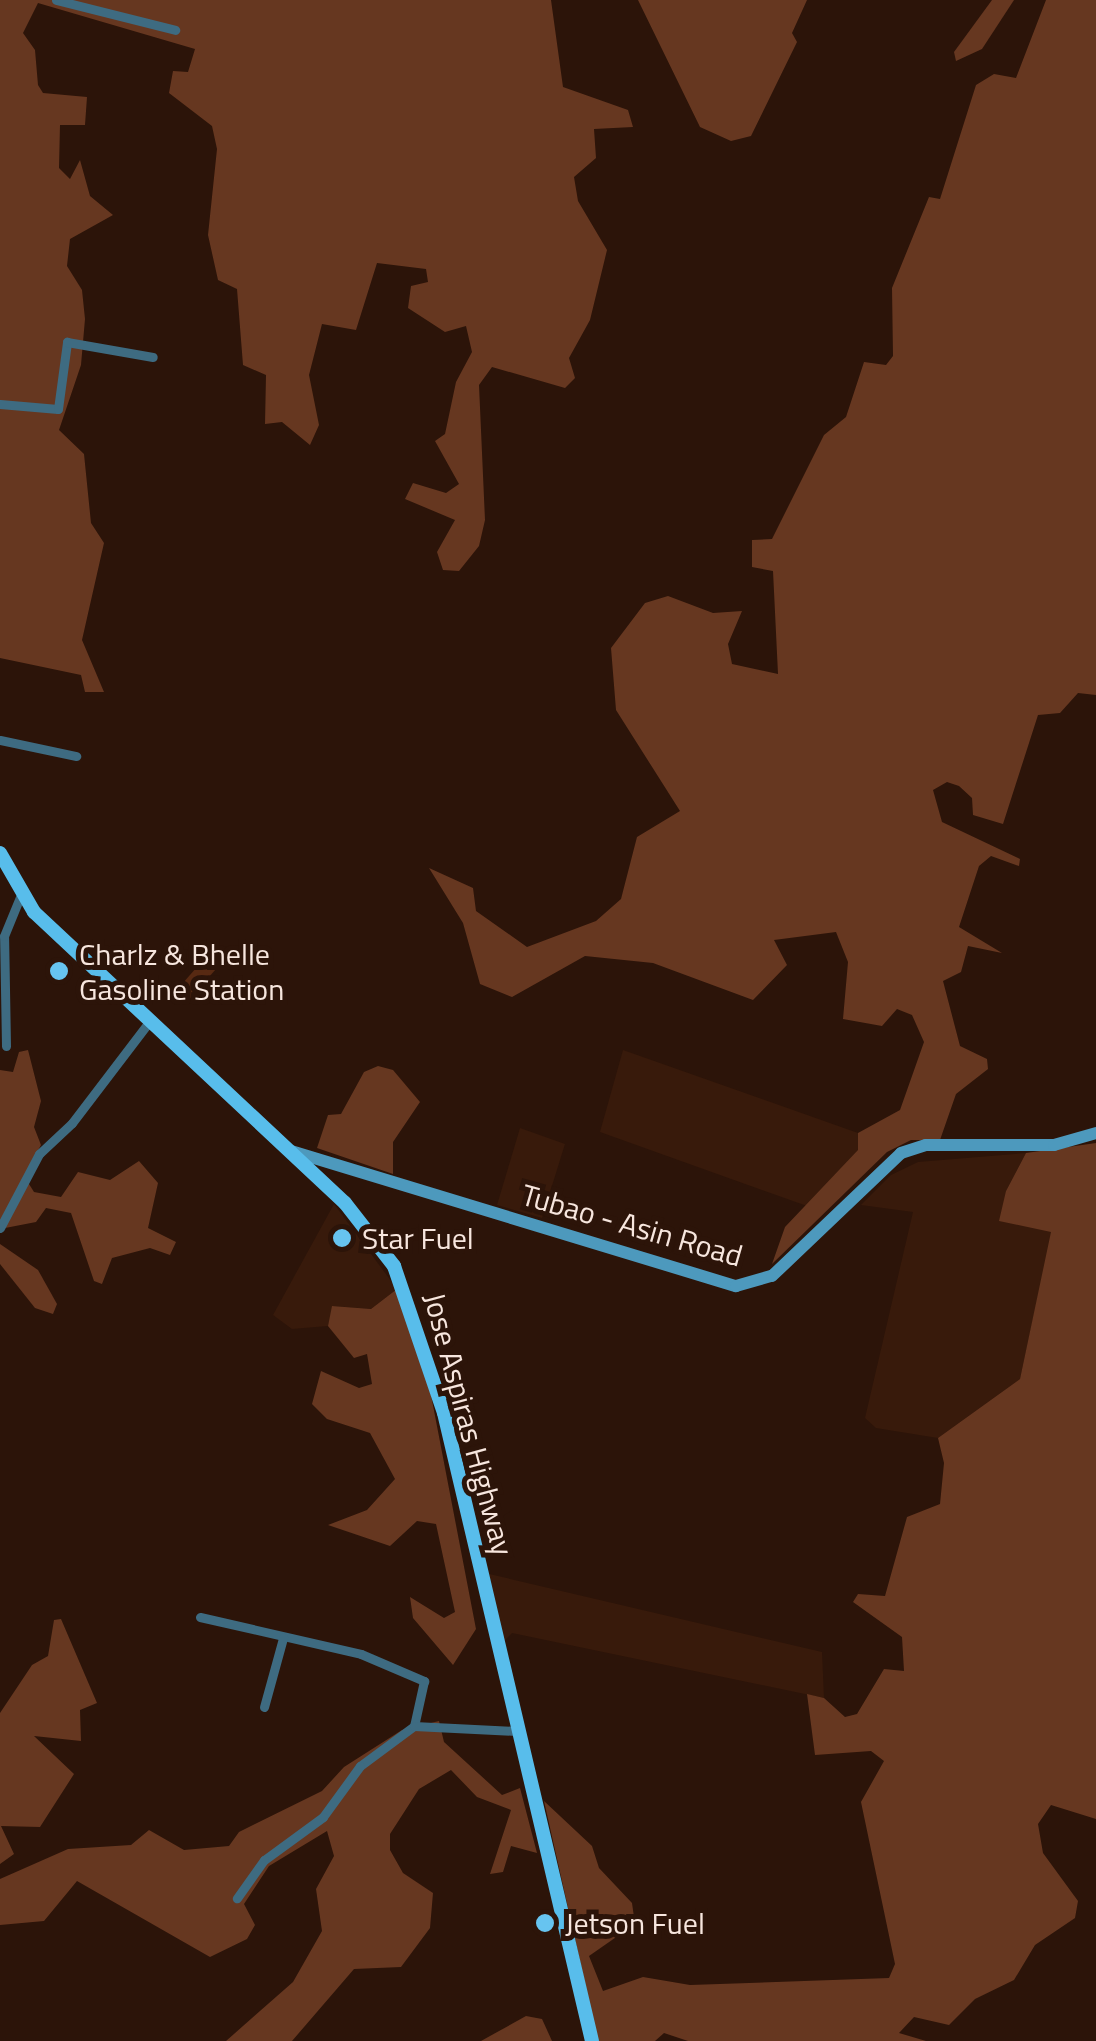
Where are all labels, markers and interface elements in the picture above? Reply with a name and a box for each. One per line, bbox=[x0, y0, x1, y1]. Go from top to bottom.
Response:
place label: Charlz & Bhelle Gasoline Station bbox=[79, 936, 284, 1006]
marker: Charlz & Bhelle Gasoline Station bbox=[48, 960, 70, 982]
street label: Tubao - Asin Road bbox=[517, 1176, 747, 1274]
place label: Star Fuel bbox=[362, 1220, 474, 1256]
marker: Star Fuel bbox=[331, 1227, 353, 1249]
street label: Jose Aspiras Highway bbox=[417, 1289, 521, 1559]
place label: Jetson Fuel bbox=[565, 1905, 705, 1941]
marker: Jetson Fuel bbox=[534, 1912, 556, 1934]

